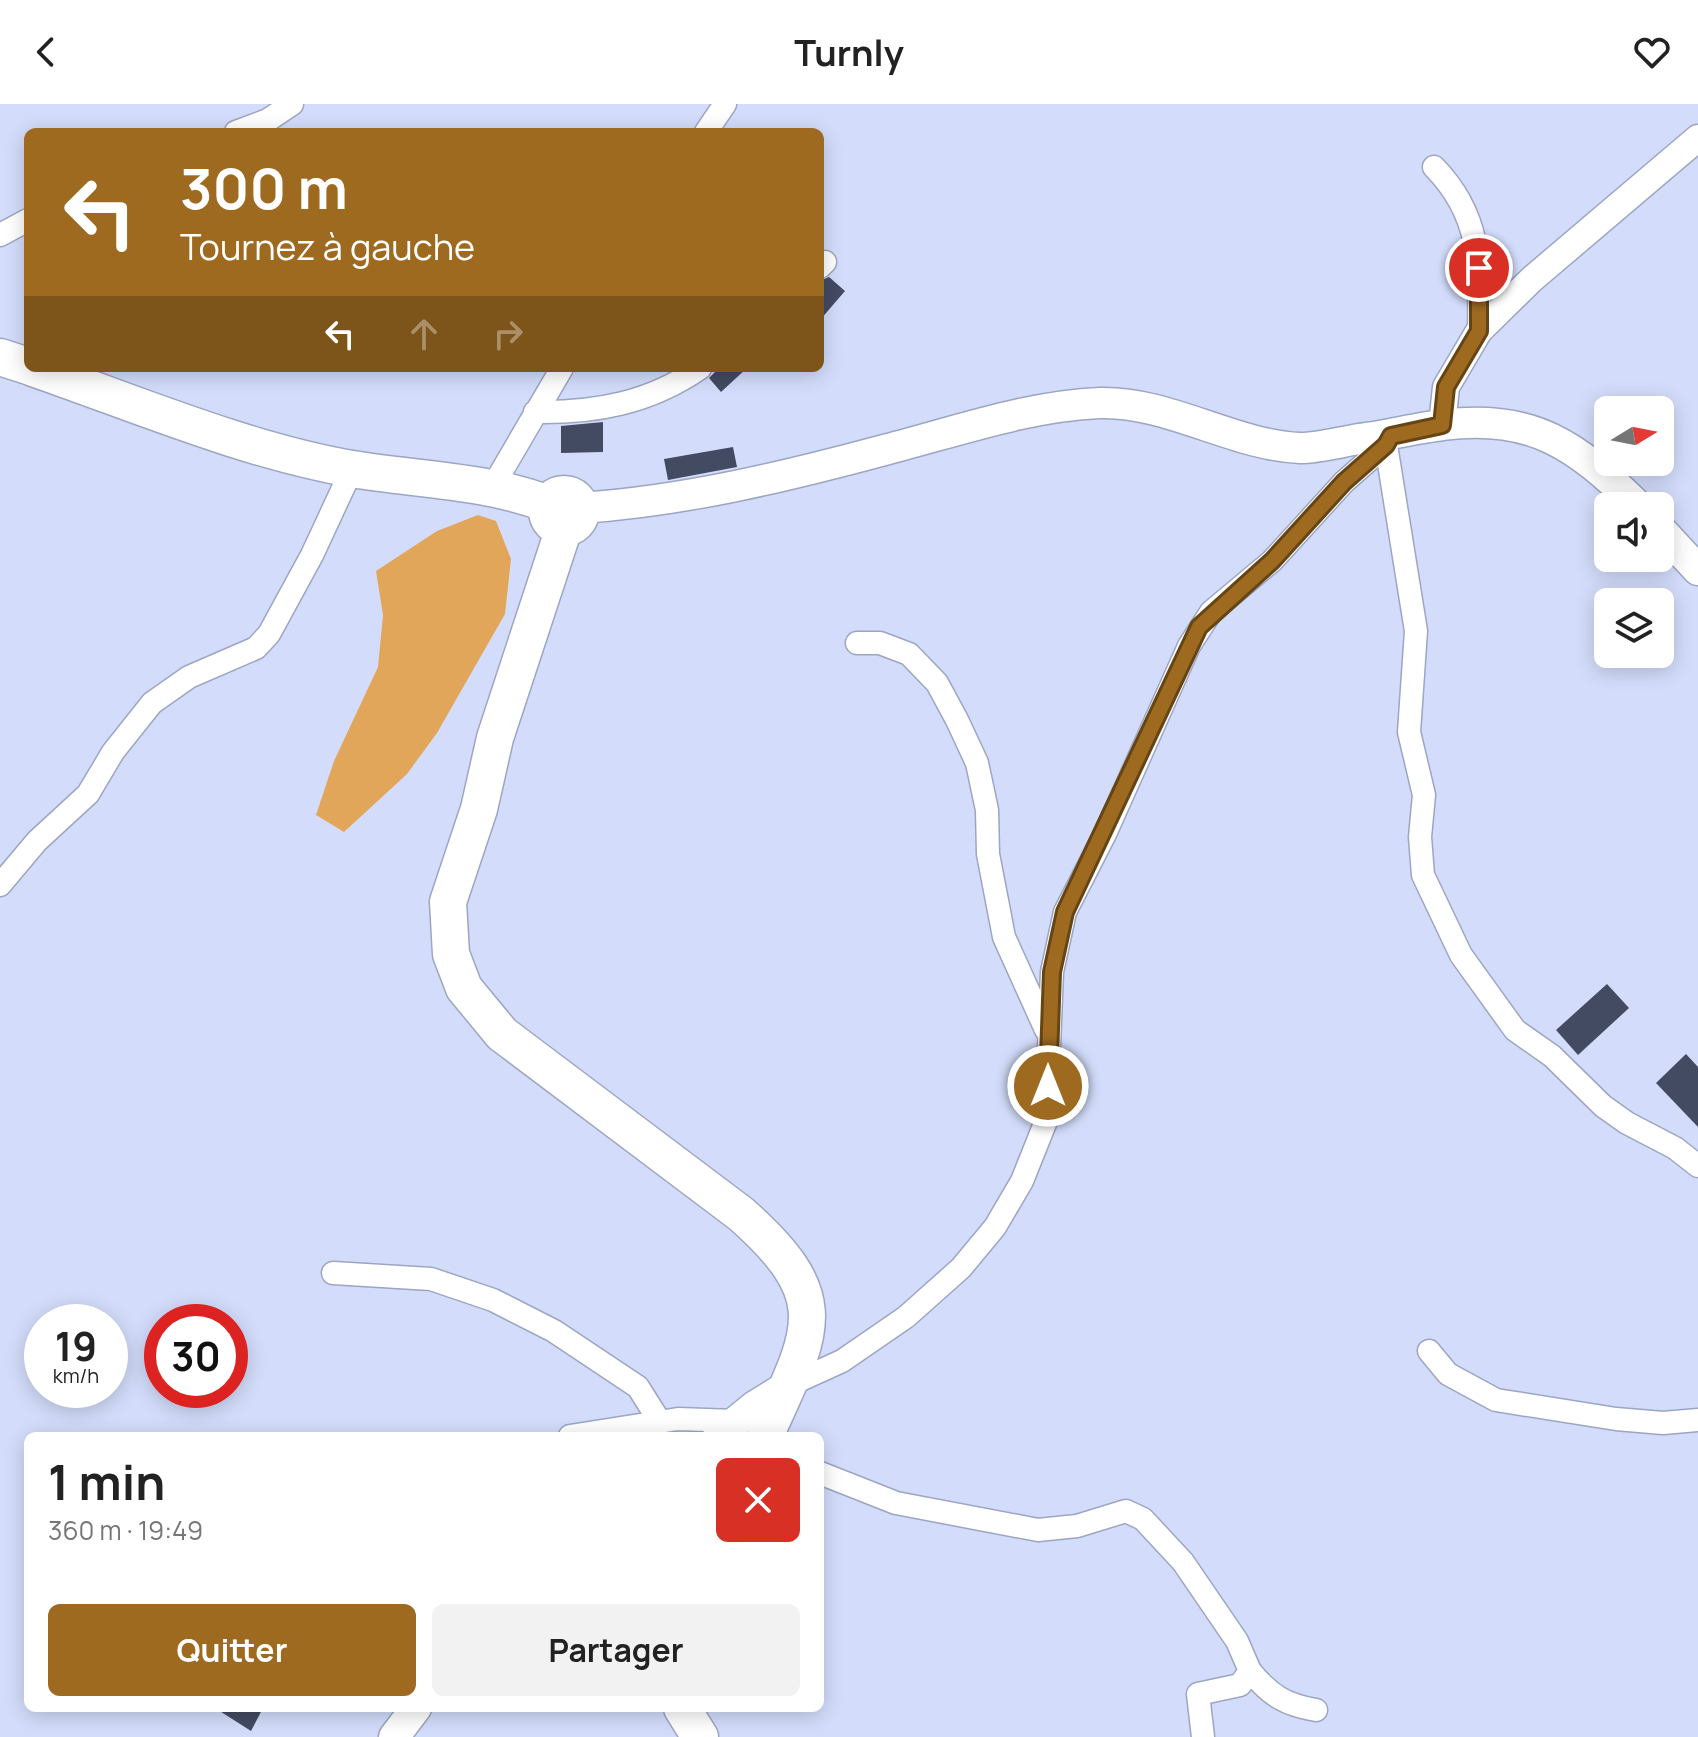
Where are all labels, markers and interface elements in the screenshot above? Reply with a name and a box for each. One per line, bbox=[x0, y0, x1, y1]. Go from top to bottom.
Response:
text: Turnly bbox=[794, 28, 904, 77]
icon: back bbox=[24, 30, 68, 74]
icon: heart bbox=[1630, 30, 1674, 74]
text: 300 m bbox=[180, 149, 348, 226]
icon: left bbox=[48, 160, 152, 264]
text: Tournez à gauche bbox=[180, 222, 475, 271]
pin bbox=[1445, 234, 1513, 302]
icon: arrive bbox=[1457, 246, 1501, 290]
icon: left bbox=[318, 312, 362, 356]
icon: ahead bbox=[402, 312, 446, 356]
icon: right bbox=[486, 312, 530, 356]
north arrow bbox=[1594, 396, 1674, 476]
map controls bbox=[1594, 396, 1674, 668]
button: sound bbox=[1594, 492, 1674, 572]
button: layers bbox=[1594, 588, 1674, 668]
position arrow bbox=[1006, 1044, 1090, 1128]
speed limit sign: 30 bbox=[144, 1304, 248, 1408]
text: 19 bbox=[55, 1318, 97, 1373]
text: km/h bbox=[53, 1362, 99, 1389]
text: 1 min bbox=[48, 1449, 165, 1514]
button: close bbox=[716, 1458, 800, 1542]
text: 360 m · 19:49 bbox=[48, 1512, 203, 1548]
button: Quitter bbox=[48, 1604, 416, 1696]
button: Partager bbox=[432, 1604, 800, 1696]

